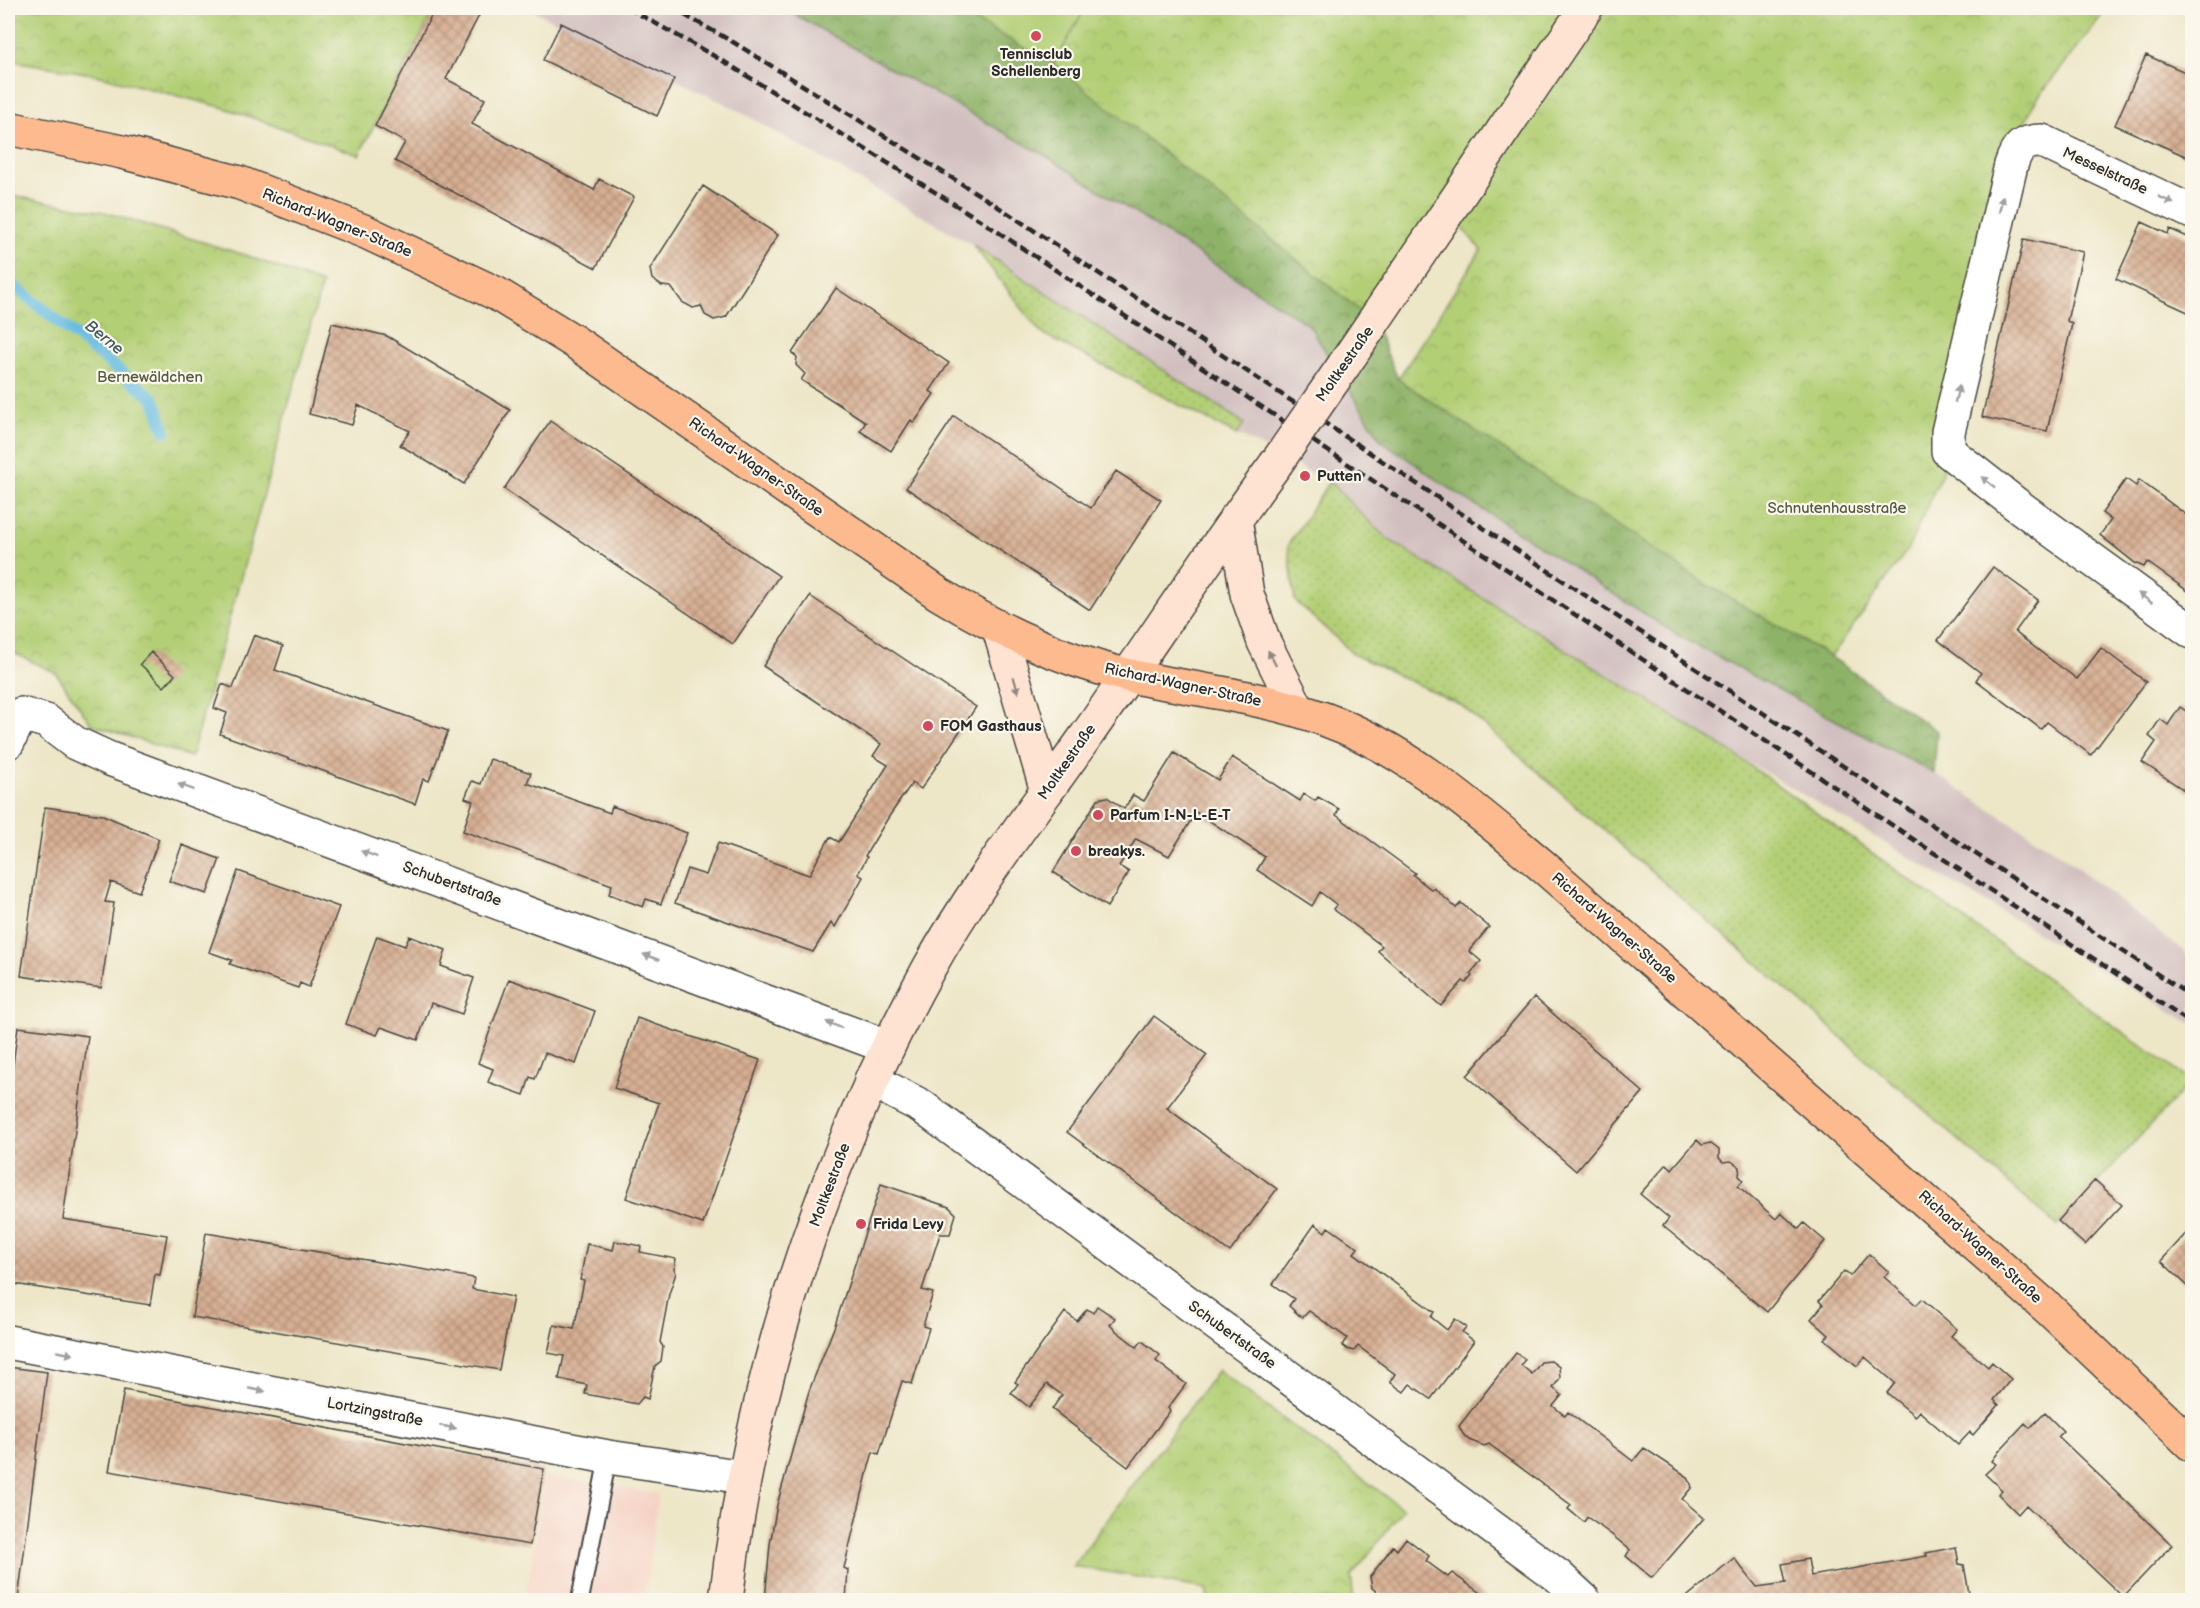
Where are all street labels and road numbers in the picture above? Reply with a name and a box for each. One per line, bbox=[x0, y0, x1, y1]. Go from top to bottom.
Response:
street label: Messelstraße bbox=[2059, 143, 2151, 199]
street label: Richard-Wagner-Straße bbox=[259, 184, 415, 262]
street label: Moltkestraße bbox=[1312, 322, 1378, 406]
street label: Richard-Wagner-Straße bbox=[685, 413, 827, 521]
street label: Richard-Wagner-Straße bbox=[1103, 659, 1263, 711]
street label: Moltkestraße bbox=[1034, 720, 1100, 804]
street label: Schubertstraße bbox=[400, 857, 504, 911]
street label: Richard-Wagner-Straße bbox=[1547, 868, 1681, 988]
street label: Moltkestraße bbox=[805, 1140, 855, 1230]
street label: Richard-Wagner-Straße bbox=[1914, 1186, 2046, 1308]
street label: Schubertstraße bbox=[1184, 1297, 1280, 1373]
street label: Lortzingstraße bbox=[325, 1393, 425, 1431]

